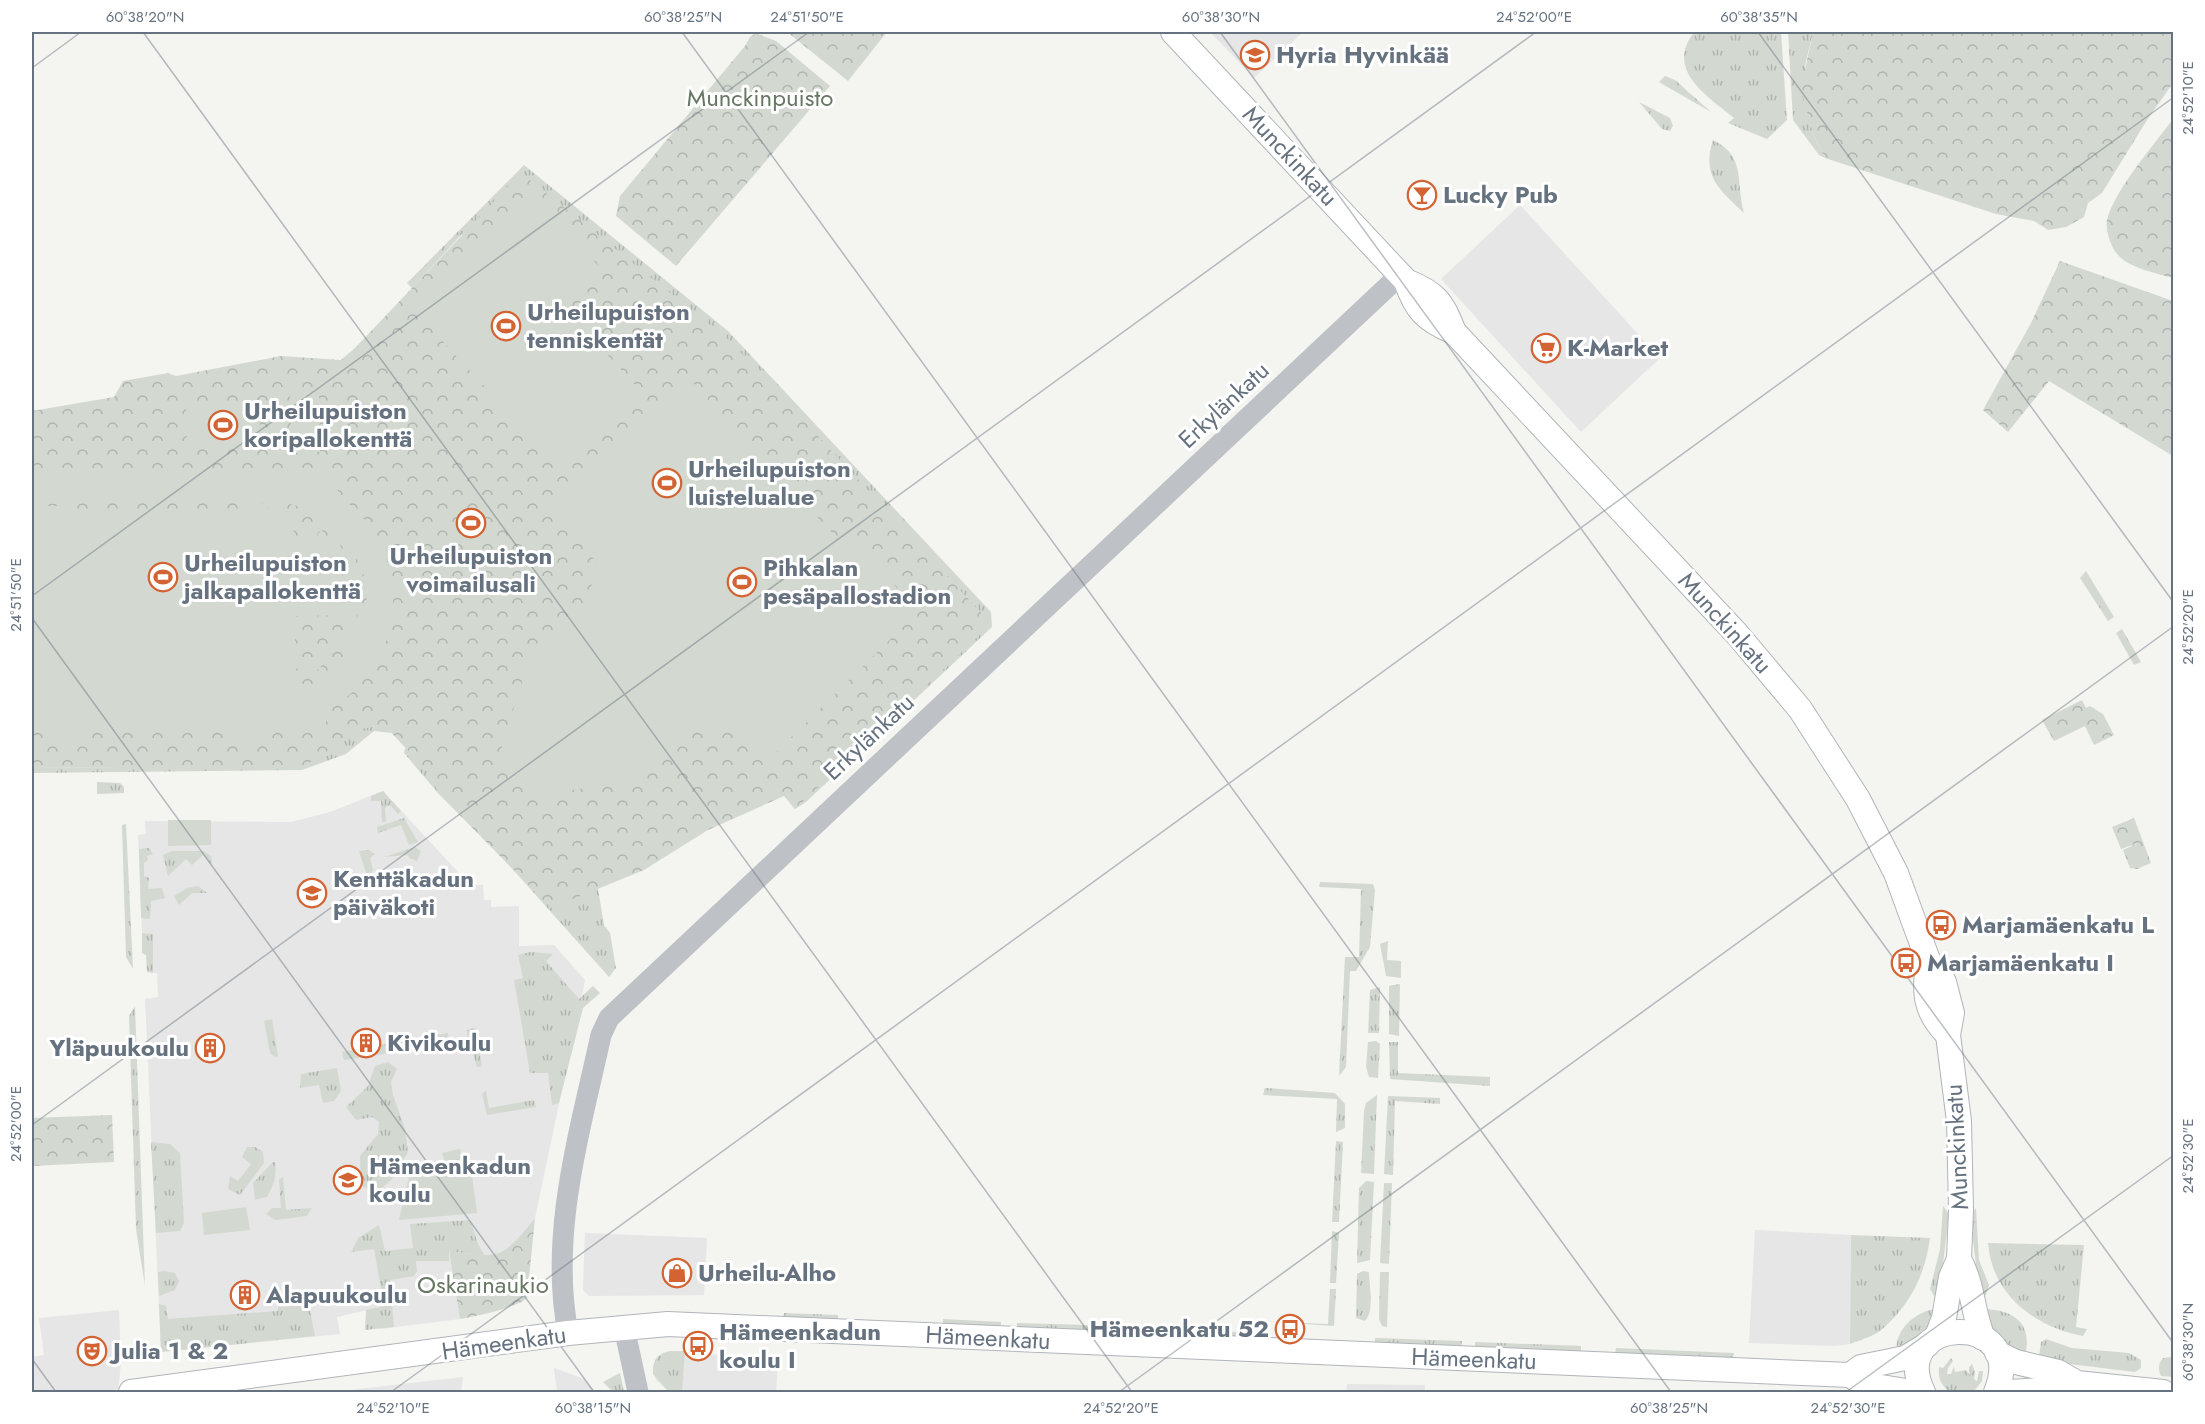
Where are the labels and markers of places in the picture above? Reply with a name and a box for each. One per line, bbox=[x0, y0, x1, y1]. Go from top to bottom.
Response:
place label: Hyria Hyvinkää bbox=[1276, 37, 1449, 72]
school or university icon: Hyria Hyvinkää bbox=[1239, 39, 1271, 71]
place label: Lucky Pub bbox=[1443, 177, 1558, 212]
bar icon: Lucky Pub bbox=[1406, 179, 1438, 211]
place label: Urheilupuiston tenniskentät bbox=[527, 294, 690, 357]
sports icon: Urheilupuiston tenniskentät bbox=[490, 310, 522, 342]
place label: K-Market bbox=[1567, 330, 1669, 365]
supermarket icon: K-Market bbox=[1530, 332, 1562, 364]
place label: Urheilupuiston koripallokenttä bbox=[244, 393, 412, 456]
sports icon: Urheilupuiston koripallokenttä bbox=[207, 409, 239, 441]
place label: Urheilupuiston luistelualue bbox=[688, 451, 851, 514]
sports icon: Urheilupuiston luistelualue bbox=[651, 467, 683, 499]
sports icon: Urheilupuiston voimailusali bbox=[455, 507, 487, 539]
place label: Urheilupuiston voimailusali bbox=[390, 538, 552, 601]
place label: Urheilupuiston jalkapallokenttä bbox=[181, 545, 361, 608]
place label: Pihkalan pesäpallostadion bbox=[763, 550, 951, 613]
sports icon: Urheilupuiston jalkapallokenttä bbox=[147, 561, 179, 593]
sports icon: Pihkalan pesäpallostadion bbox=[726, 566, 758, 598]
place label: Kenttäkadun päiväkoti bbox=[333, 861, 474, 924]
school or university icon: Kenttäkadun päiväkoti bbox=[296, 877, 328, 909]
place label: Marjamäenkatu L bbox=[1962, 907, 2154, 942]
bus stop icon: Marjamäenkatu L bbox=[1925, 909, 1957, 941]
place label: Marjamäenkatu I bbox=[1927, 945, 2114, 980]
bus stop icon: Marjamäenkatu I bbox=[1890, 947, 1922, 979]
place label: Kivikoulu bbox=[387, 1025, 491, 1060]
building icon: Kivikoulu bbox=[350, 1027, 382, 1059]
place label: Yläpuukoulu bbox=[48, 1030, 189, 1065]
building icon: Yläpuukoulu bbox=[194, 1032, 226, 1064]
place label: Hämeenkadun koulu bbox=[369, 1148, 531, 1211]
school or university icon: Hämeenkadun koulu bbox=[332, 1164, 364, 1196]
place label: Urheilu-Alho bbox=[698, 1255, 836, 1290]
shop icon: Urheilu-Alho bbox=[661, 1257, 693, 1289]
place label: Alapuukoulu bbox=[265, 1277, 407, 1312]
building icon: Alapuukoulu bbox=[229, 1279, 261, 1311]
place label: Hämeenkatu 52 bbox=[1089, 1311, 1269, 1346]
bus stop icon: Hämeenkatu 52 bbox=[1274, 1313, 1306, 1345]
place label: Hämeenkadun koulu I bbox=[719, 1314, 881, 1377]
bus stop icon: Hämeenkadun koulu I bbox=[682, 1330, 714, 1362]
place label: Julia 1 & 2 bbox=[109, 1333, 228, 1368]
theatre icon: Julia 1 & 2 bbox=[76, 1335, 108, 1367]

